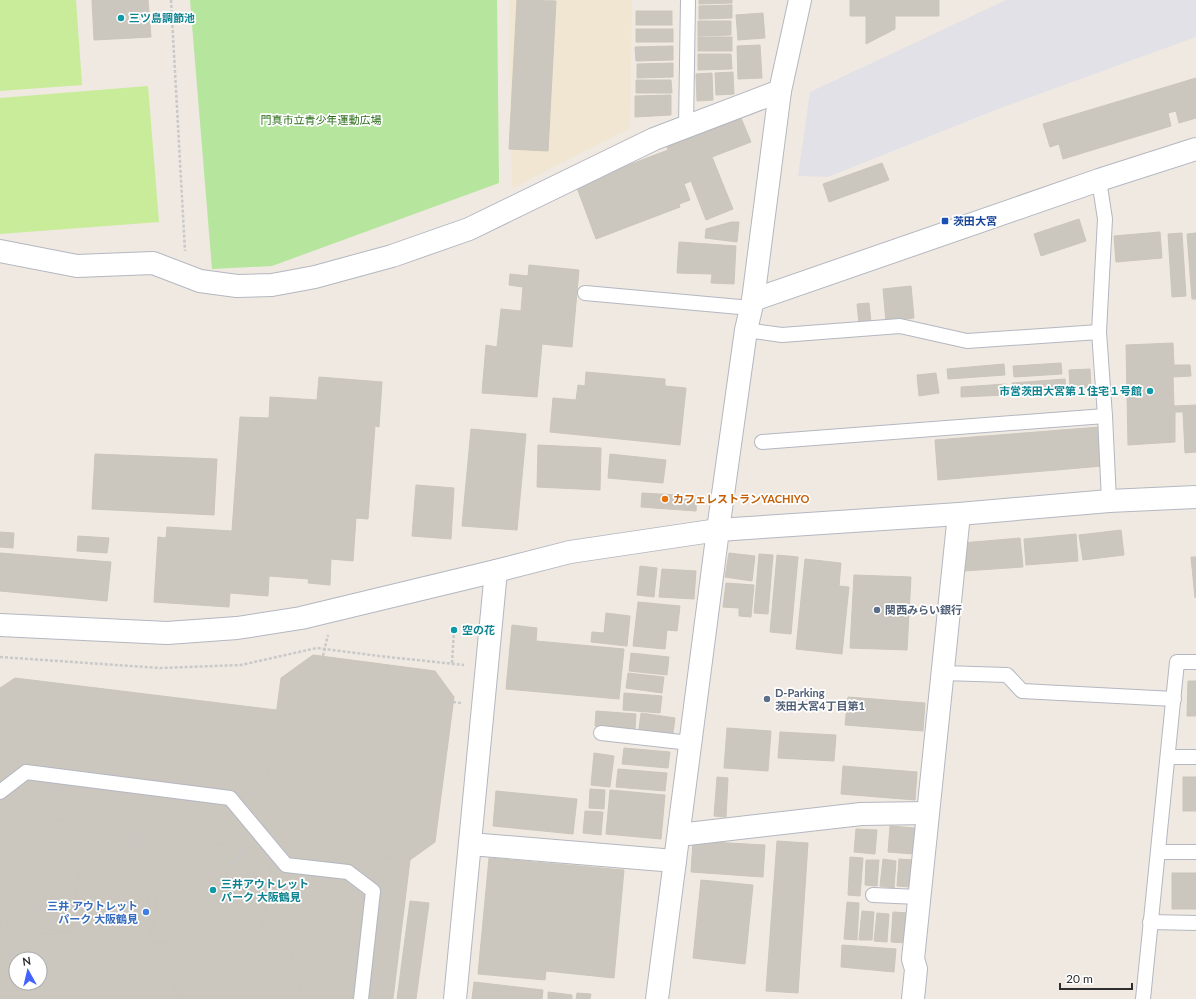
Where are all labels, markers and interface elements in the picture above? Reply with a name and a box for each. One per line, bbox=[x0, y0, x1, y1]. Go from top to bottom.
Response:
place label: 三ツ島調節池 bbox=[129, 11, 195, 24]
marker: 三ツ島調節池 bbox=[116, 13, 126, 23]
park label: 門真市立青少年運動広場 bbox=[261, 113, 382, 126]
place label: 茨田大宮 bbox=[953, 214, 997, 227]
marker: 茨田大宮 bbox=[940, 216, 950, 226]
place label: 市営茨田大宮第１住宅１号館 bbox=[999, 384, 1142, 397]
marker: 市営茨田大宮第１住宅１号館 bbox=[1145, 386, 1155, 396]
place label: カフェレストランYACHIYO bbox=[673, 492, 809, 505]
marker: カフェレストランYACHIYO bbox=[660, 494, 670, 504]
place label: 関西みらい銀行 bbox=[885, 603, 962, 616]
marker: 関西みらい銀行 bbox=[872, 605, 882, 615]
place label: 空の花 bbox=[462, 623, 495, 636]
marker: 空の花 bbox=[449, 625, 459, 635]
place label: D-Parking 茨田大宮4丁目第1 bbox=[775, 686, 865, 712]
marker: D-Parking 茨田大宮4丁目第1 bbox=[762, 694, 772, 704]
place label: 三井アウトレット パーク 大阪鶴見 bbox=[221, 877, 309, 903]
marker: 三井アウトレット パーク 大阪鶴見 bbox=[208, 885, 218, 895]
place label: 三井 アウトレット パーク 大阪鶴見 bbox=[47, 899, 138, 925]
marker: 三井 アウトレット パーク 大阪鶴見 bbox=[141, 907, 151, 917]
north arrow bbox=[8, 951, 48, 991]
text: N bbox=[21, 954, 32, 968]
scale bar bbox=[1060, 965, 1132, 991]
text: 20 m bbox=[1066, 971, 1093, 986]

